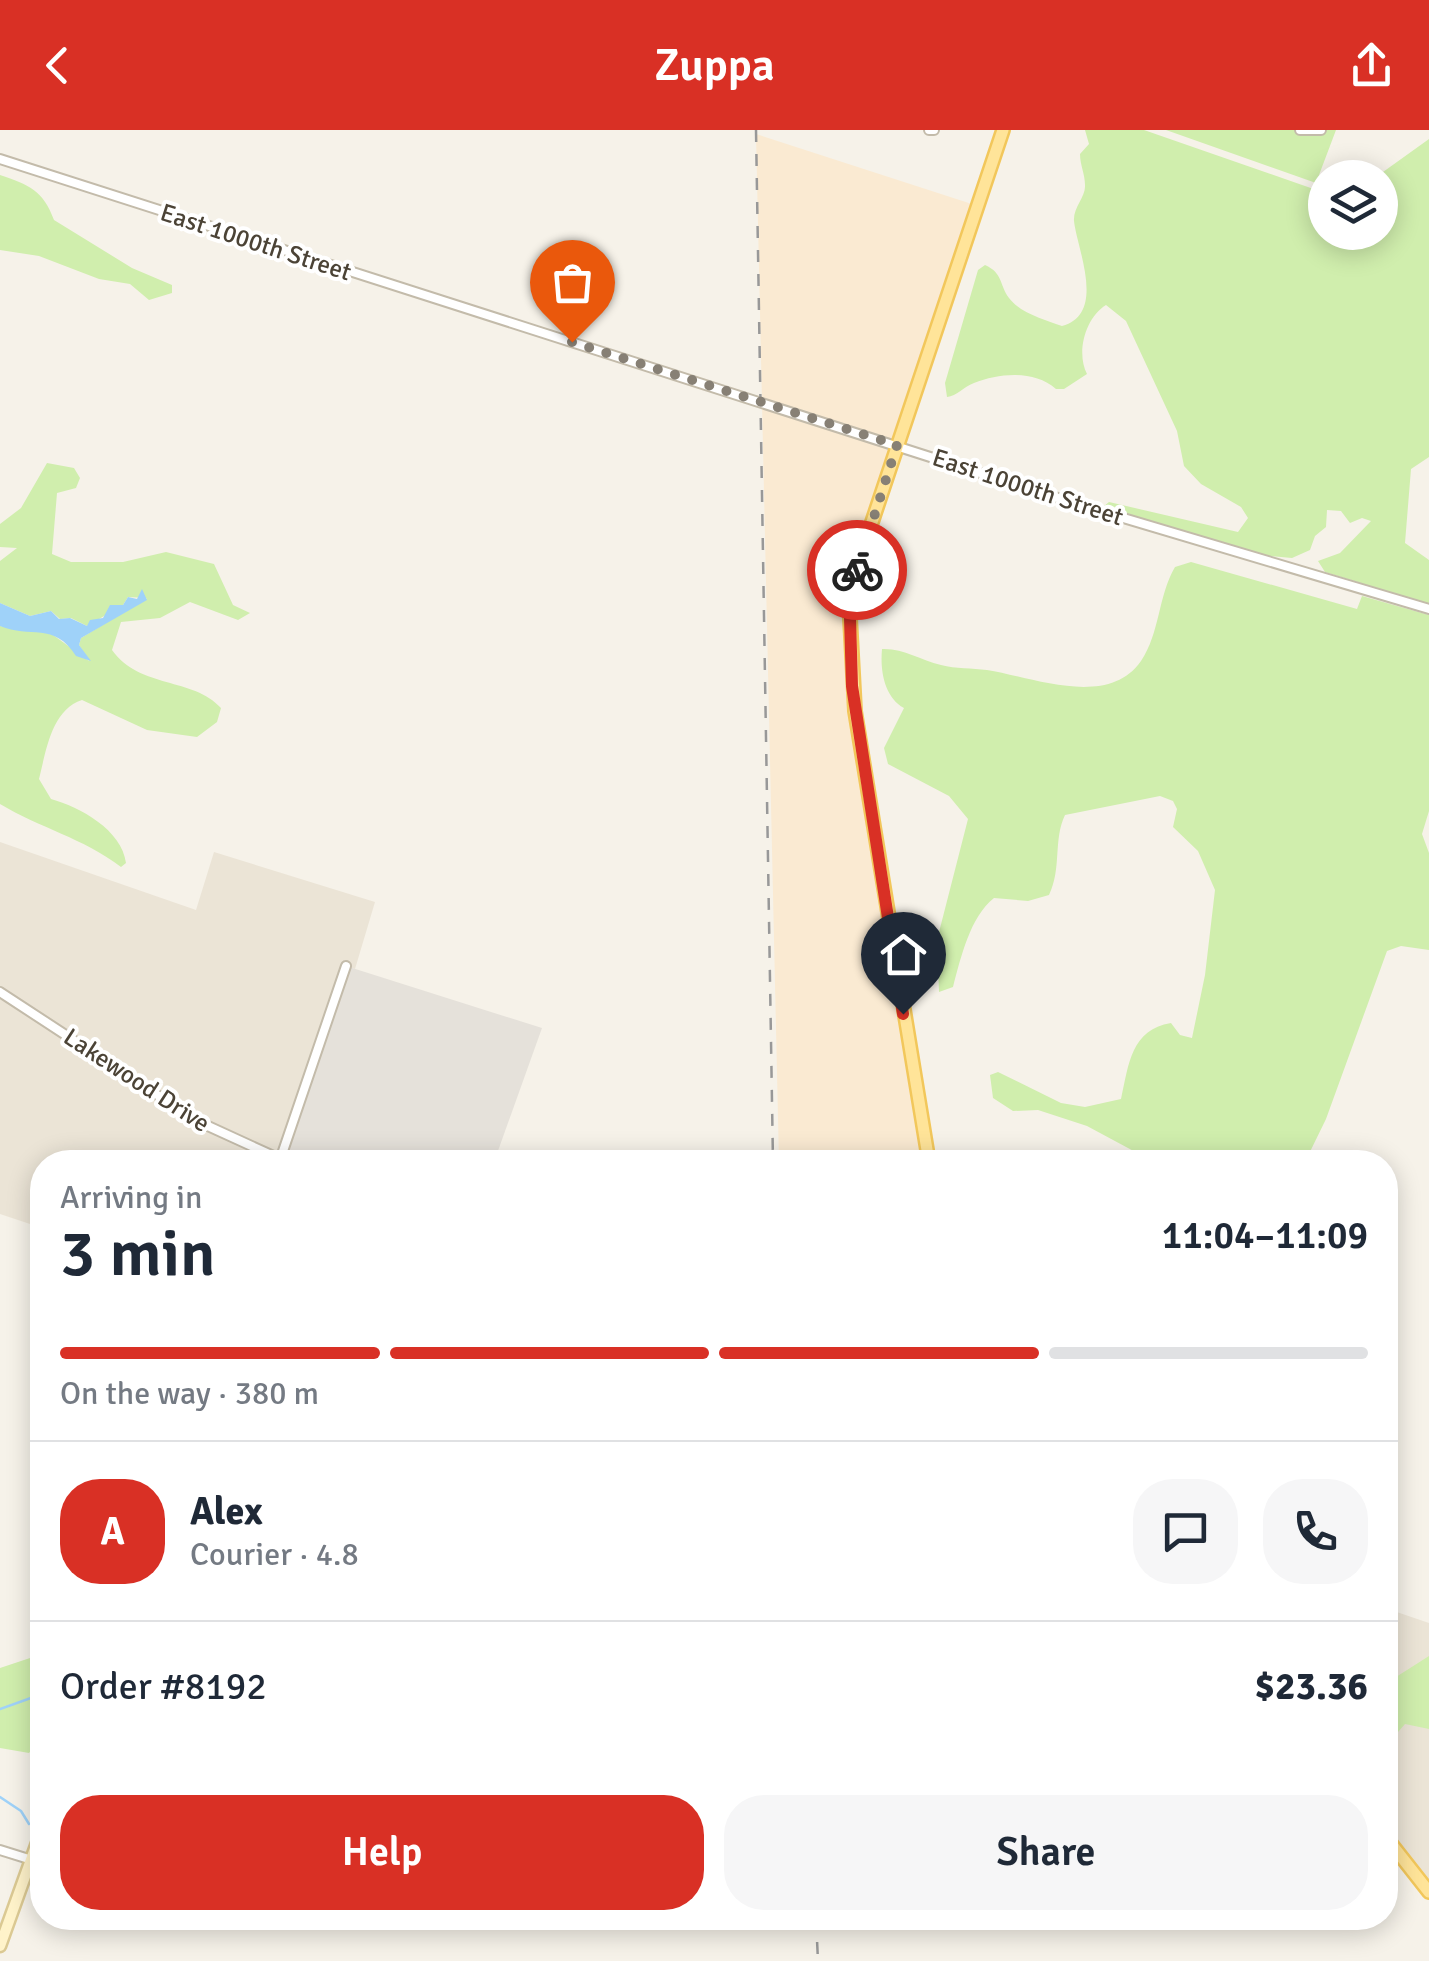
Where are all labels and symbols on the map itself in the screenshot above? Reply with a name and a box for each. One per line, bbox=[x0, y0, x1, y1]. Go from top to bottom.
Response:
street label: East 1000th Street bbox=[157, 197, 356, 288]
pin bbox=[530, 240, 615, 343]
street label: East 1000th Street bbox=[929, 442, 1128, 533]
courier bbox=[807, 520, 907, 620]
pin bbox=[861, 912, 946, 1015]
street label: Lakewood Drive bbox=[58, 1021, 216, 1139]

